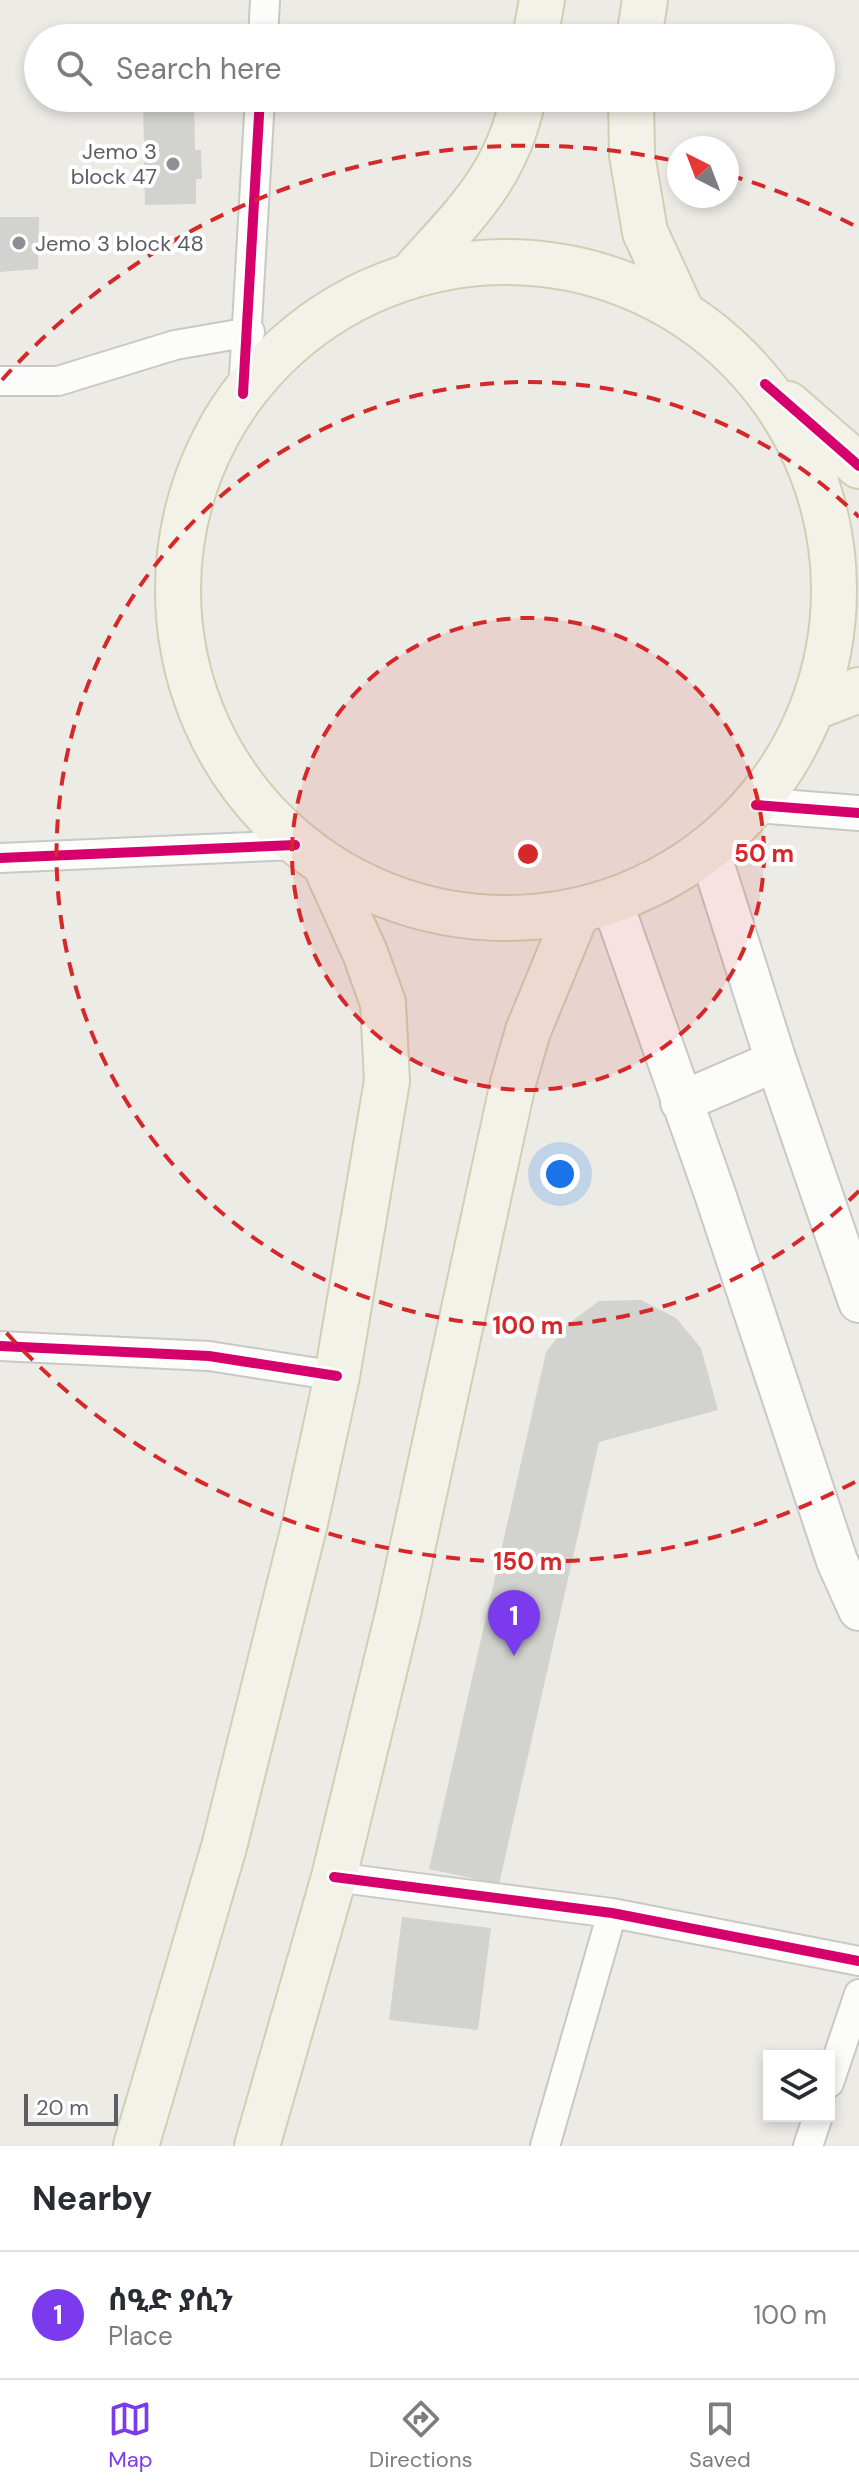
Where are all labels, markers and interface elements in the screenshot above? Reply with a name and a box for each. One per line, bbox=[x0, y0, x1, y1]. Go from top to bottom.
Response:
search box bbox=[24, 24, 835, 112]
icon: search bbox=[52, 46, 96, 90]
text: Search here bbox=[116, 49, 282, 88]
north arrow bbox=[667, 136, 739, 208]
place label: Jemo 3 block 47 bbox=[71, 137, 157, 191]
marker: Jemo 3 block 47 bbox=[164, 155, 182, 173]
place label: Jemo 3 block 48 bbox=[35, 229, 204, 258]
marker: Jemo 3 block 48 bbox=[10, 234, 28, 252]
text: 50 m bbox=[734, 838, 794, 869]
centre of rings bbox=[514, 840, 542, 868]
your location bbox=[540, 1154, 580, 1194]
text: 100 m bbox=[493, 1310, 563, 1341]
text: 150 m bbox=[494, 1546, 562, 1577]
pin: 1 bbox=[488, 1590, 540, 1656]
map controls bbox=[763, 2050, 835, 2122]
button: layers bbox=[763, 2050, 835, 2122]
scale bar bbox=[24, 2090, 118, 2126]
text: 20 m bbox=[36, 2093, 89, 2122]
text: Nearby bbox=[32, 2176, 152, 2221]
text: ሰዒድ ያሲን bbox=[108, 2280, 234, 2319]
text: 1 bbox=[53, 2298, 63, 2332]
text: 100 m bbox=[753, 2298, 827, 2332]
text: Place bbox=[108, 2319, 173, 2353]
tab: Map bbox=[108, 2397, 153, 2474]
tab: Directions bbox=[369, 2397, 473, 2474]
tab: Saved bbox=[689, 2397, 751, 2474]

